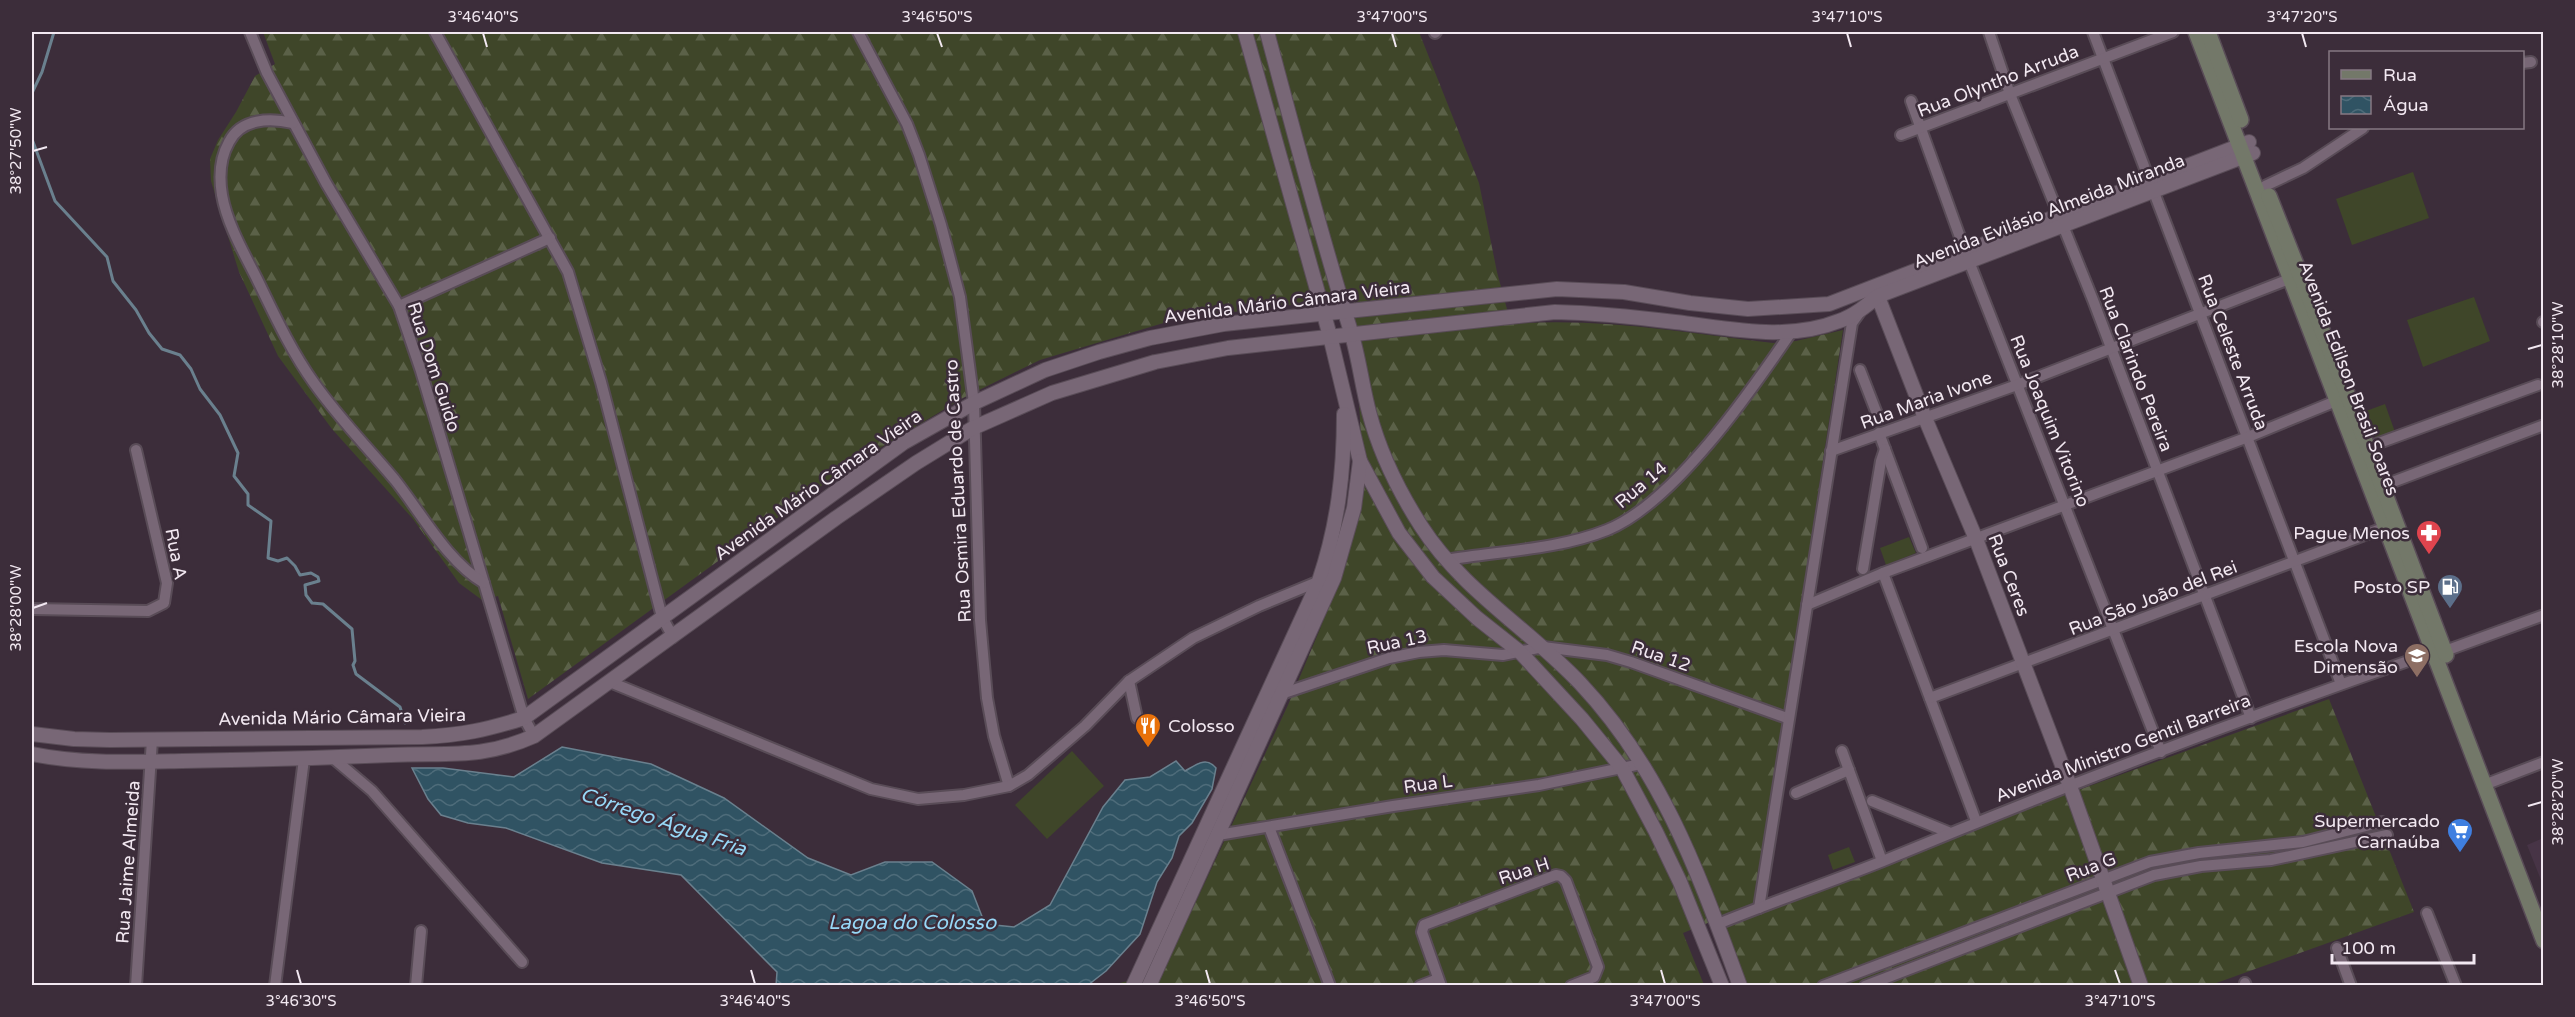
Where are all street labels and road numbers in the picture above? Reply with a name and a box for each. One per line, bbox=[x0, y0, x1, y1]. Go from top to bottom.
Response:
street label: Rua Olyntho Arruda bbox=[1914, 40, 2082, 122]
street label: Avenida Evilásio Almeida Miranda bbox=[1910, 149, 2188, 273]
street label: Avenida Edilson Brasil Soares bbox=[2294, 257, 2404, 499]
street label: Rua Celeste Arruda bbox=[2193, 271, 2273, 433]
street label: Avenida Mário Câmara Vieira bbox=[1163, 276, 1411, 328]
street label: Rua Clarindo Pereira bbox=[2094, 283, 2178, 455]
street label: Rua Dom Guido bbox=[403, 299, 465, 435]
street label: Rua Joaquim Vitorino bbox=[2005, 332, 2095, 510]
street label: Rua Osmira Eduardo de Castro bbox=[940, 359, 976, 623]
street label: Rua Maria Ivone bbox=[1857, 366, 1995, 434]
street label: Avenida Mário Câmara Vieira bbox=[710, 405, 926, 565]
street label: Rua 14 bbox=[1610, 457, 1672, 513]
street label: Rua A bbox=[160, 526, 192, 582]
street label: Rua Ceres bbox=[1983, 531, 2035, 619]
street label: Rua São João del Rei bbox=[2066, 556, 2240, 640]
street label: Rua 13 bbox=[1365, 625, 1429, 659]
street label: Rua 12 bbox=[1628, 636, 1694, 676]
street label: Avenida Ministro Gentil Barreira bbox=[1992, 689, 2254, 807]
street label: Avenida Mário Câmara Vieira bbox=[218, 704, 466, 730]
street label: Rua L bbox=[1402, 770, 1454, 798]
street label: Rua Jaime Almeida bbox=[111, 780, 145, 944]
street label: Rua G bbox=[2063, 847, 2119, 887]
street label: Rua H bbox=[1496, 852, 1552, 890]

